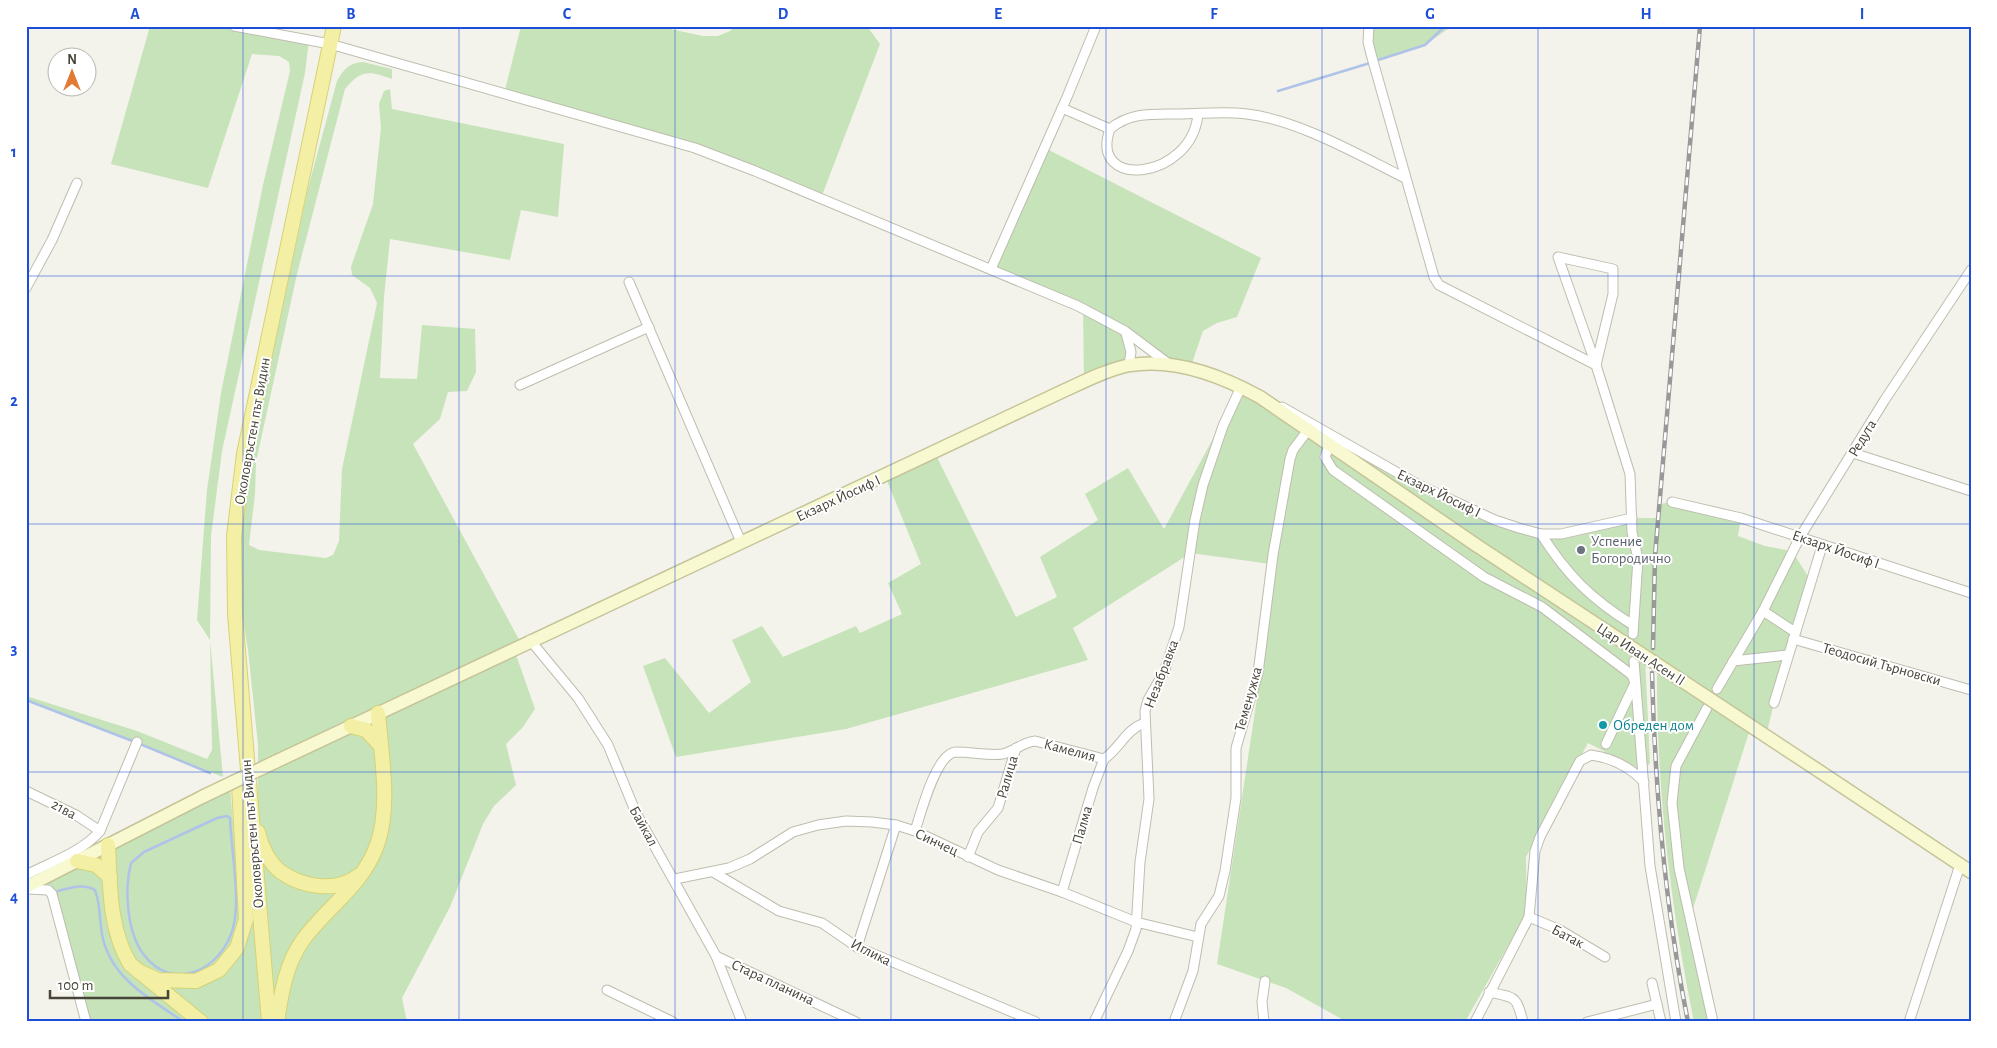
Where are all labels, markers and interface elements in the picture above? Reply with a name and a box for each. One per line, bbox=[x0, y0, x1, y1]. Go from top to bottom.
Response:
text: A bbox=[130, 6, 140, 22]
text: B bbox=[346, 6, 356, 22]
text: C bbox=[563, 6, 572, 22]
text: D bbox=[778, 6, 789, 22]
text: E bbox=[994, 6, 1002, 22]
text: F bbox=[1210, 6, 1218, 22]
text: G bbox=[1425, 6, 1435, 22]
text: H bbox=[1640, 6, 1652, 22]
text: I bbox=[1860, 6, 1864, 22]
north arrow bbox=[48, 48, 98, 98]
text: N bbox=[67, 53, 77, 67]
text: 1 bbox=[11, 144, 17, 160]
street label: Околовръстен път Видин bbox=[232, 356, 273, 506]
text: 2 bbox=[10, 393, 18, 409]
street label: Редута bbox=[1846, 417, 1879, 459]
street label: Екзарх Йосиф I bbox=[1395, 467, 1483, 520]
street label: Екзарх Йосиф I bbox=[794, 472, 883, 524]
street label: Екзарх Йосиф I bbox=[1790, 528, 1881, 571]
place label: Успение Богородично bbox=[1591, 534, 1671, 566]
marker: Успение Богородично bbox=[1575, 544, 1587, 556]
street label: Цар Иван Асен II bbox=[1594, 620, 1688, 689]
street label: Незабравка bbox=[1142, 638, 1181, 710]
street label: Теодосий Търновски bbox=[1821, 640, 1943, 689]
text: 3 bbox=[11, 641, 18, 657]
street label: Теменужка bbox=[1232, 665, 1265, 733]
place label: Обреден дом bbox=[1613, 718, 1694, 733]
marker: Обреден дом bbox=[1597, 719, 1609, 731]
street label: Камелия bbox=[1042, 736, 1097, 765]
street label: Ралица bbox=[994, 754, 1021, 800]
street label: Околовръстен път Видин bbox=[239, 759, 266, 909]
street label: 21ва bbox=[49, 797, 79, 822]
street label: Байкал bbox=[626, 804, 661, 849]
street label: Палма bbox=[1070, 804, 1095, 846]
street label: Синчец bbox=[913, 826, 961, 859]
text: 4 bbox=[10, 889, 18, 905]
street label: Батак bbox=[1549, 922, 1586, 951]
street label: Иглика bbox=[848, 936, 893, 969]
street label: Стара планина bbox=[729, 957, 817, 1008]
scale bar bbox=[50, 968, 168, 1000]
text: 100 m bbox=[58, 978, 93, 993]

